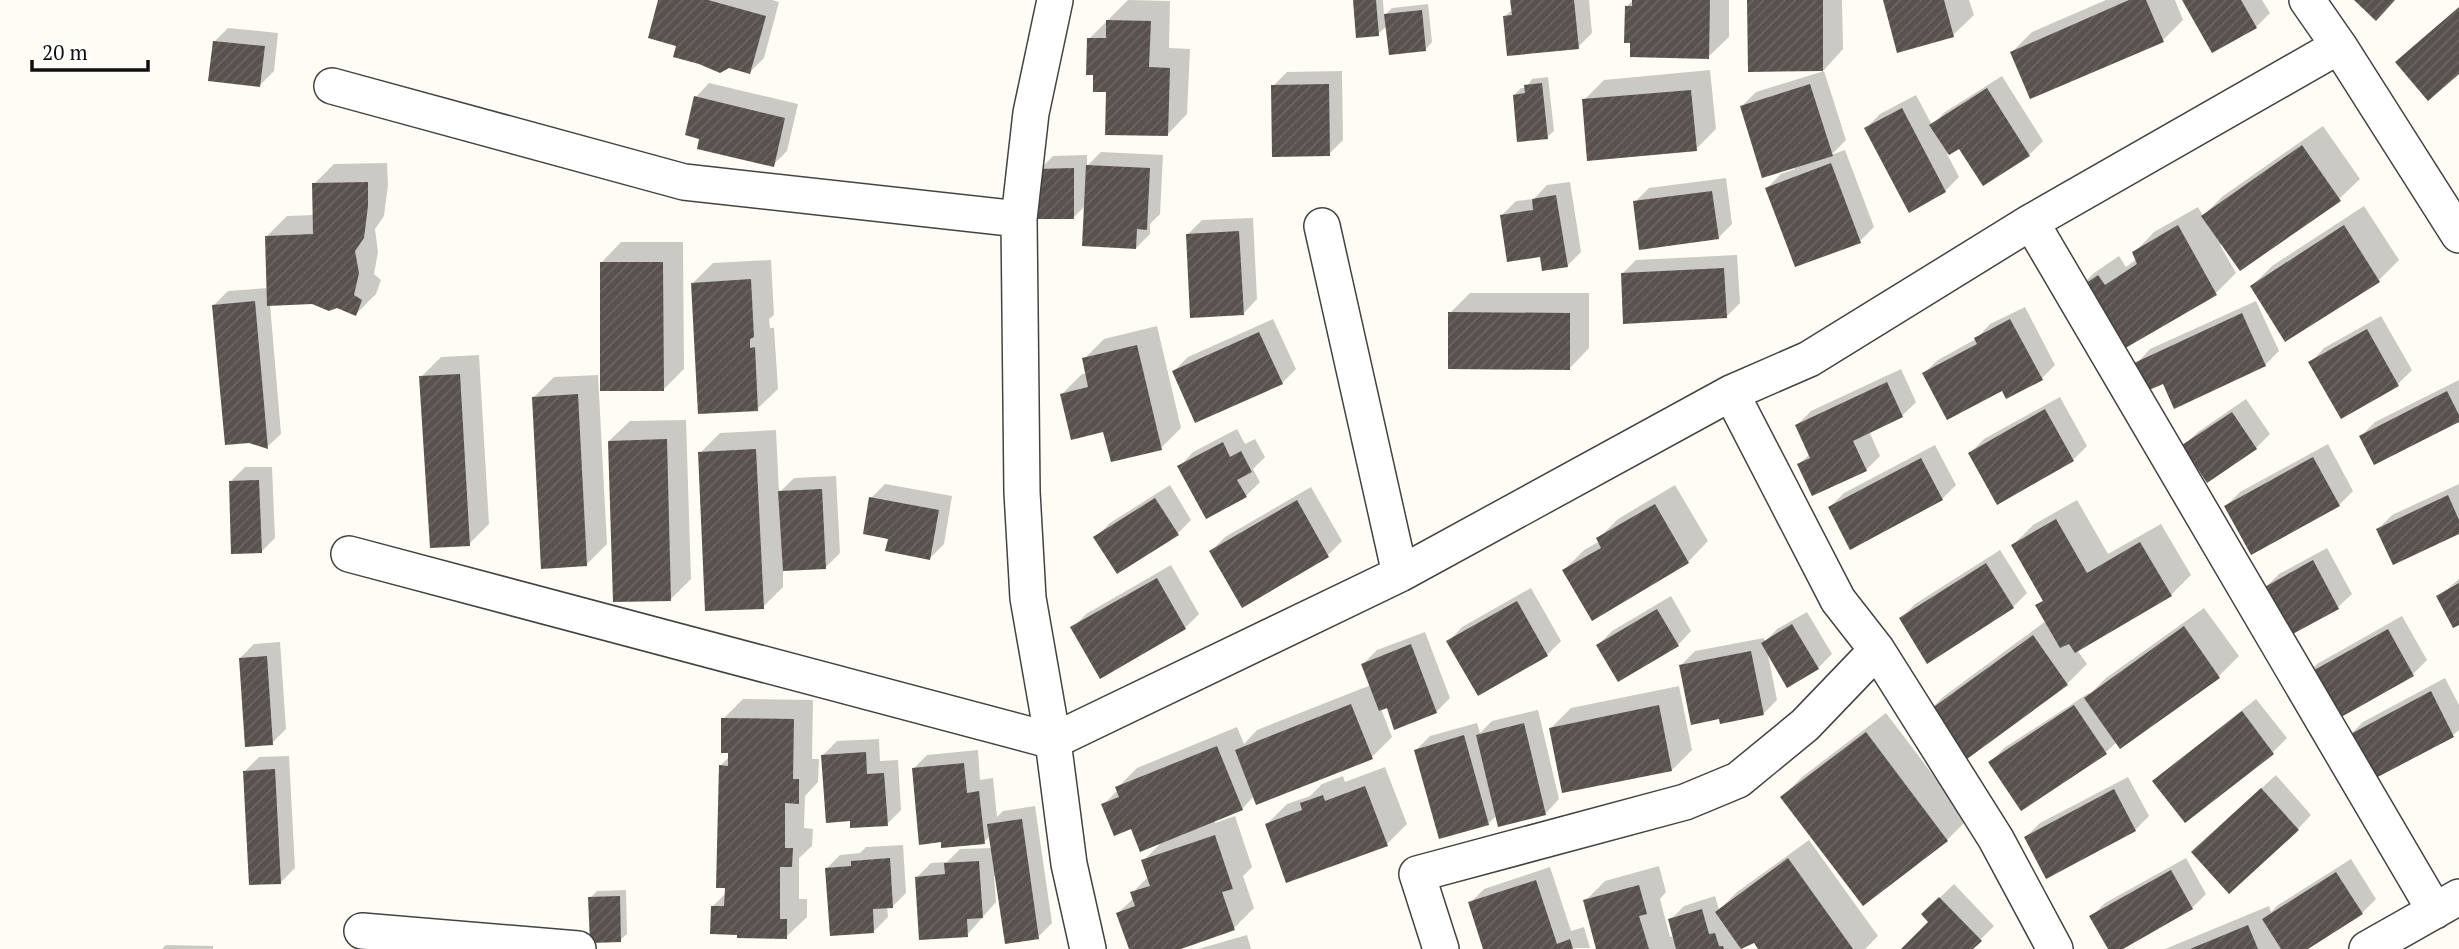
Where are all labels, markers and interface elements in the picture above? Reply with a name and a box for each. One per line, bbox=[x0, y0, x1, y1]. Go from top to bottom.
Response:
scale bar bbox=[32, 28, 147, 72]
text: 20 m bbox=[42, 38, 88, 66]

